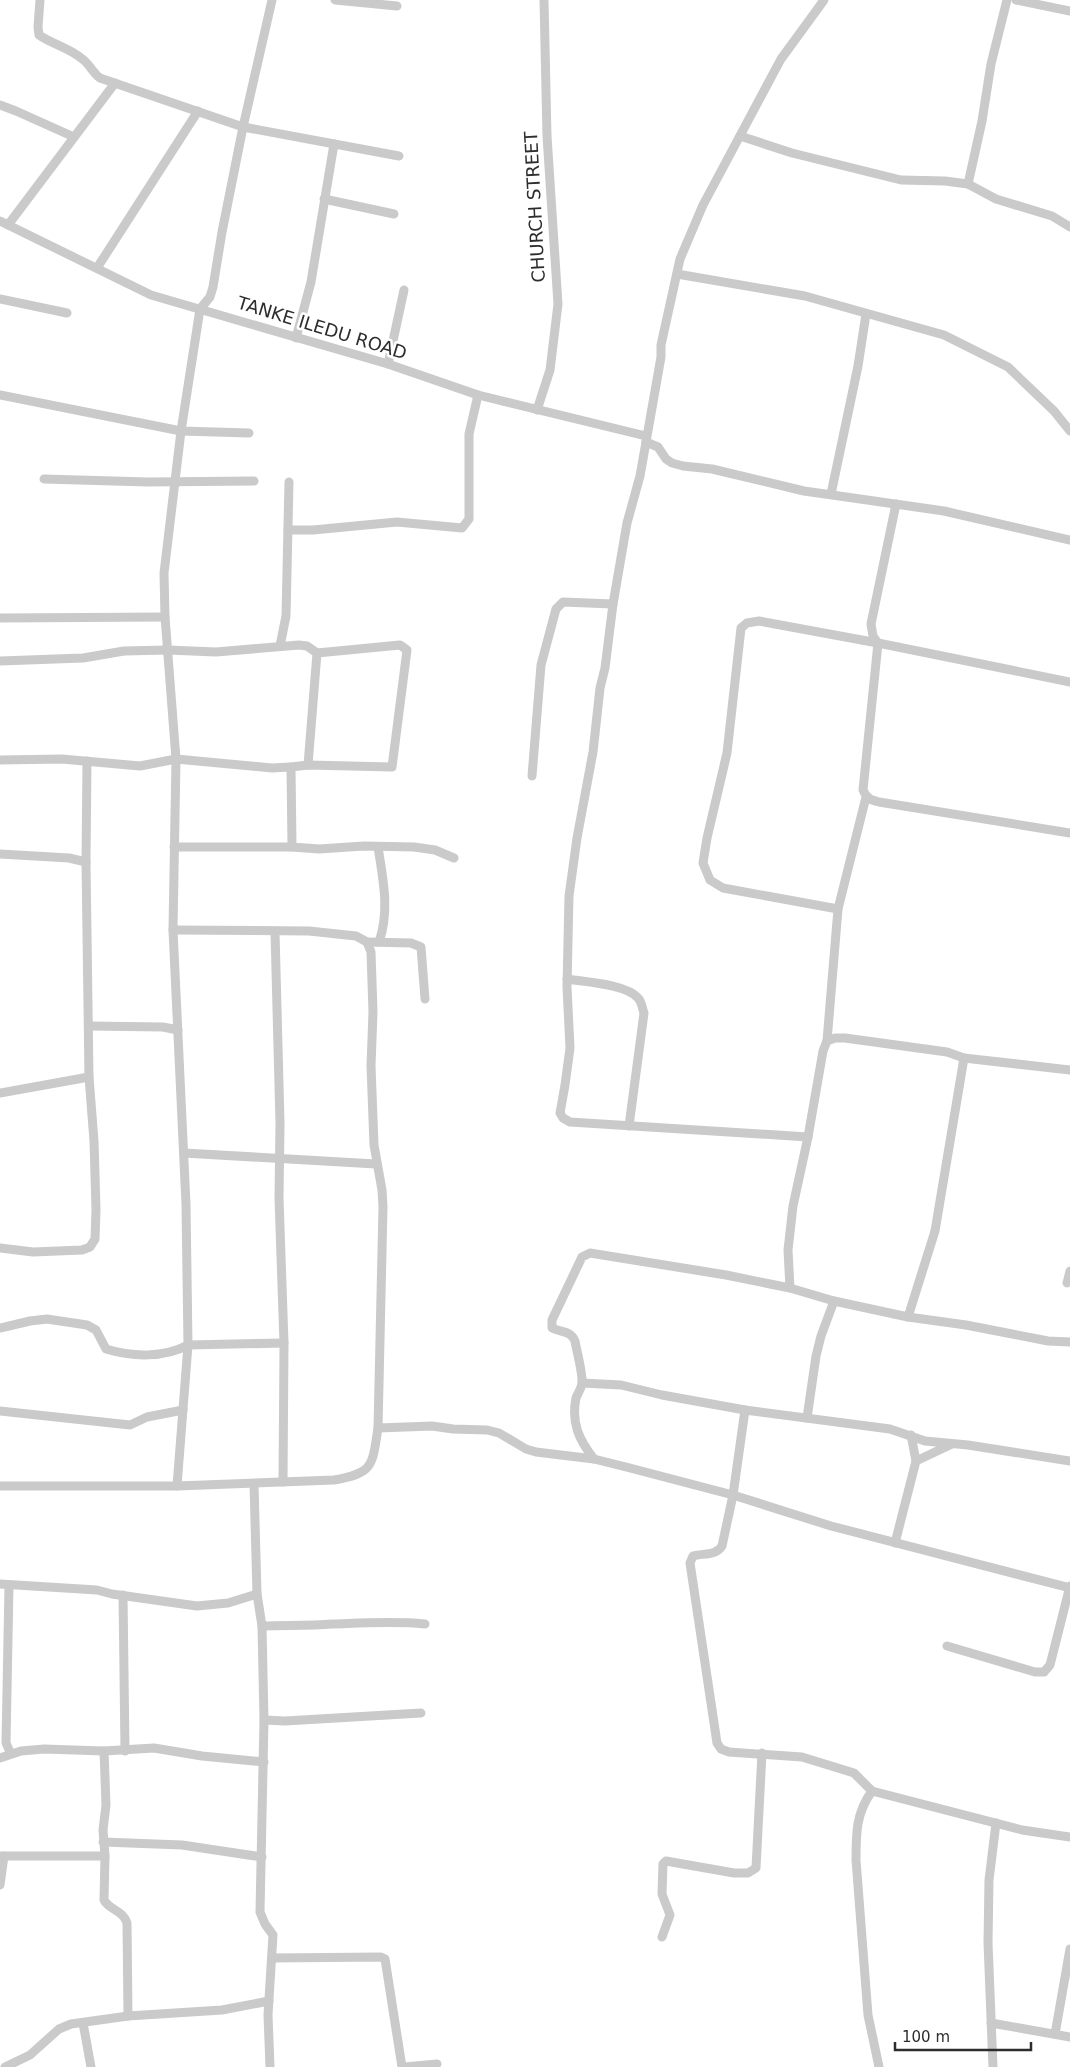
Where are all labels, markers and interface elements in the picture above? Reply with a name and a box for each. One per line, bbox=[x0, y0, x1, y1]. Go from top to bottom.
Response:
street label: CHURCH STREET bbox=[520, 130, 549, 283]
street label: TANKE ILEDU ROAD bbox=[234, 291, 410, 363]
scale bar bbox=[895, 2020, 1031, 2052]
text: 100 m bbox=[902, 2028, 950, 2046]

